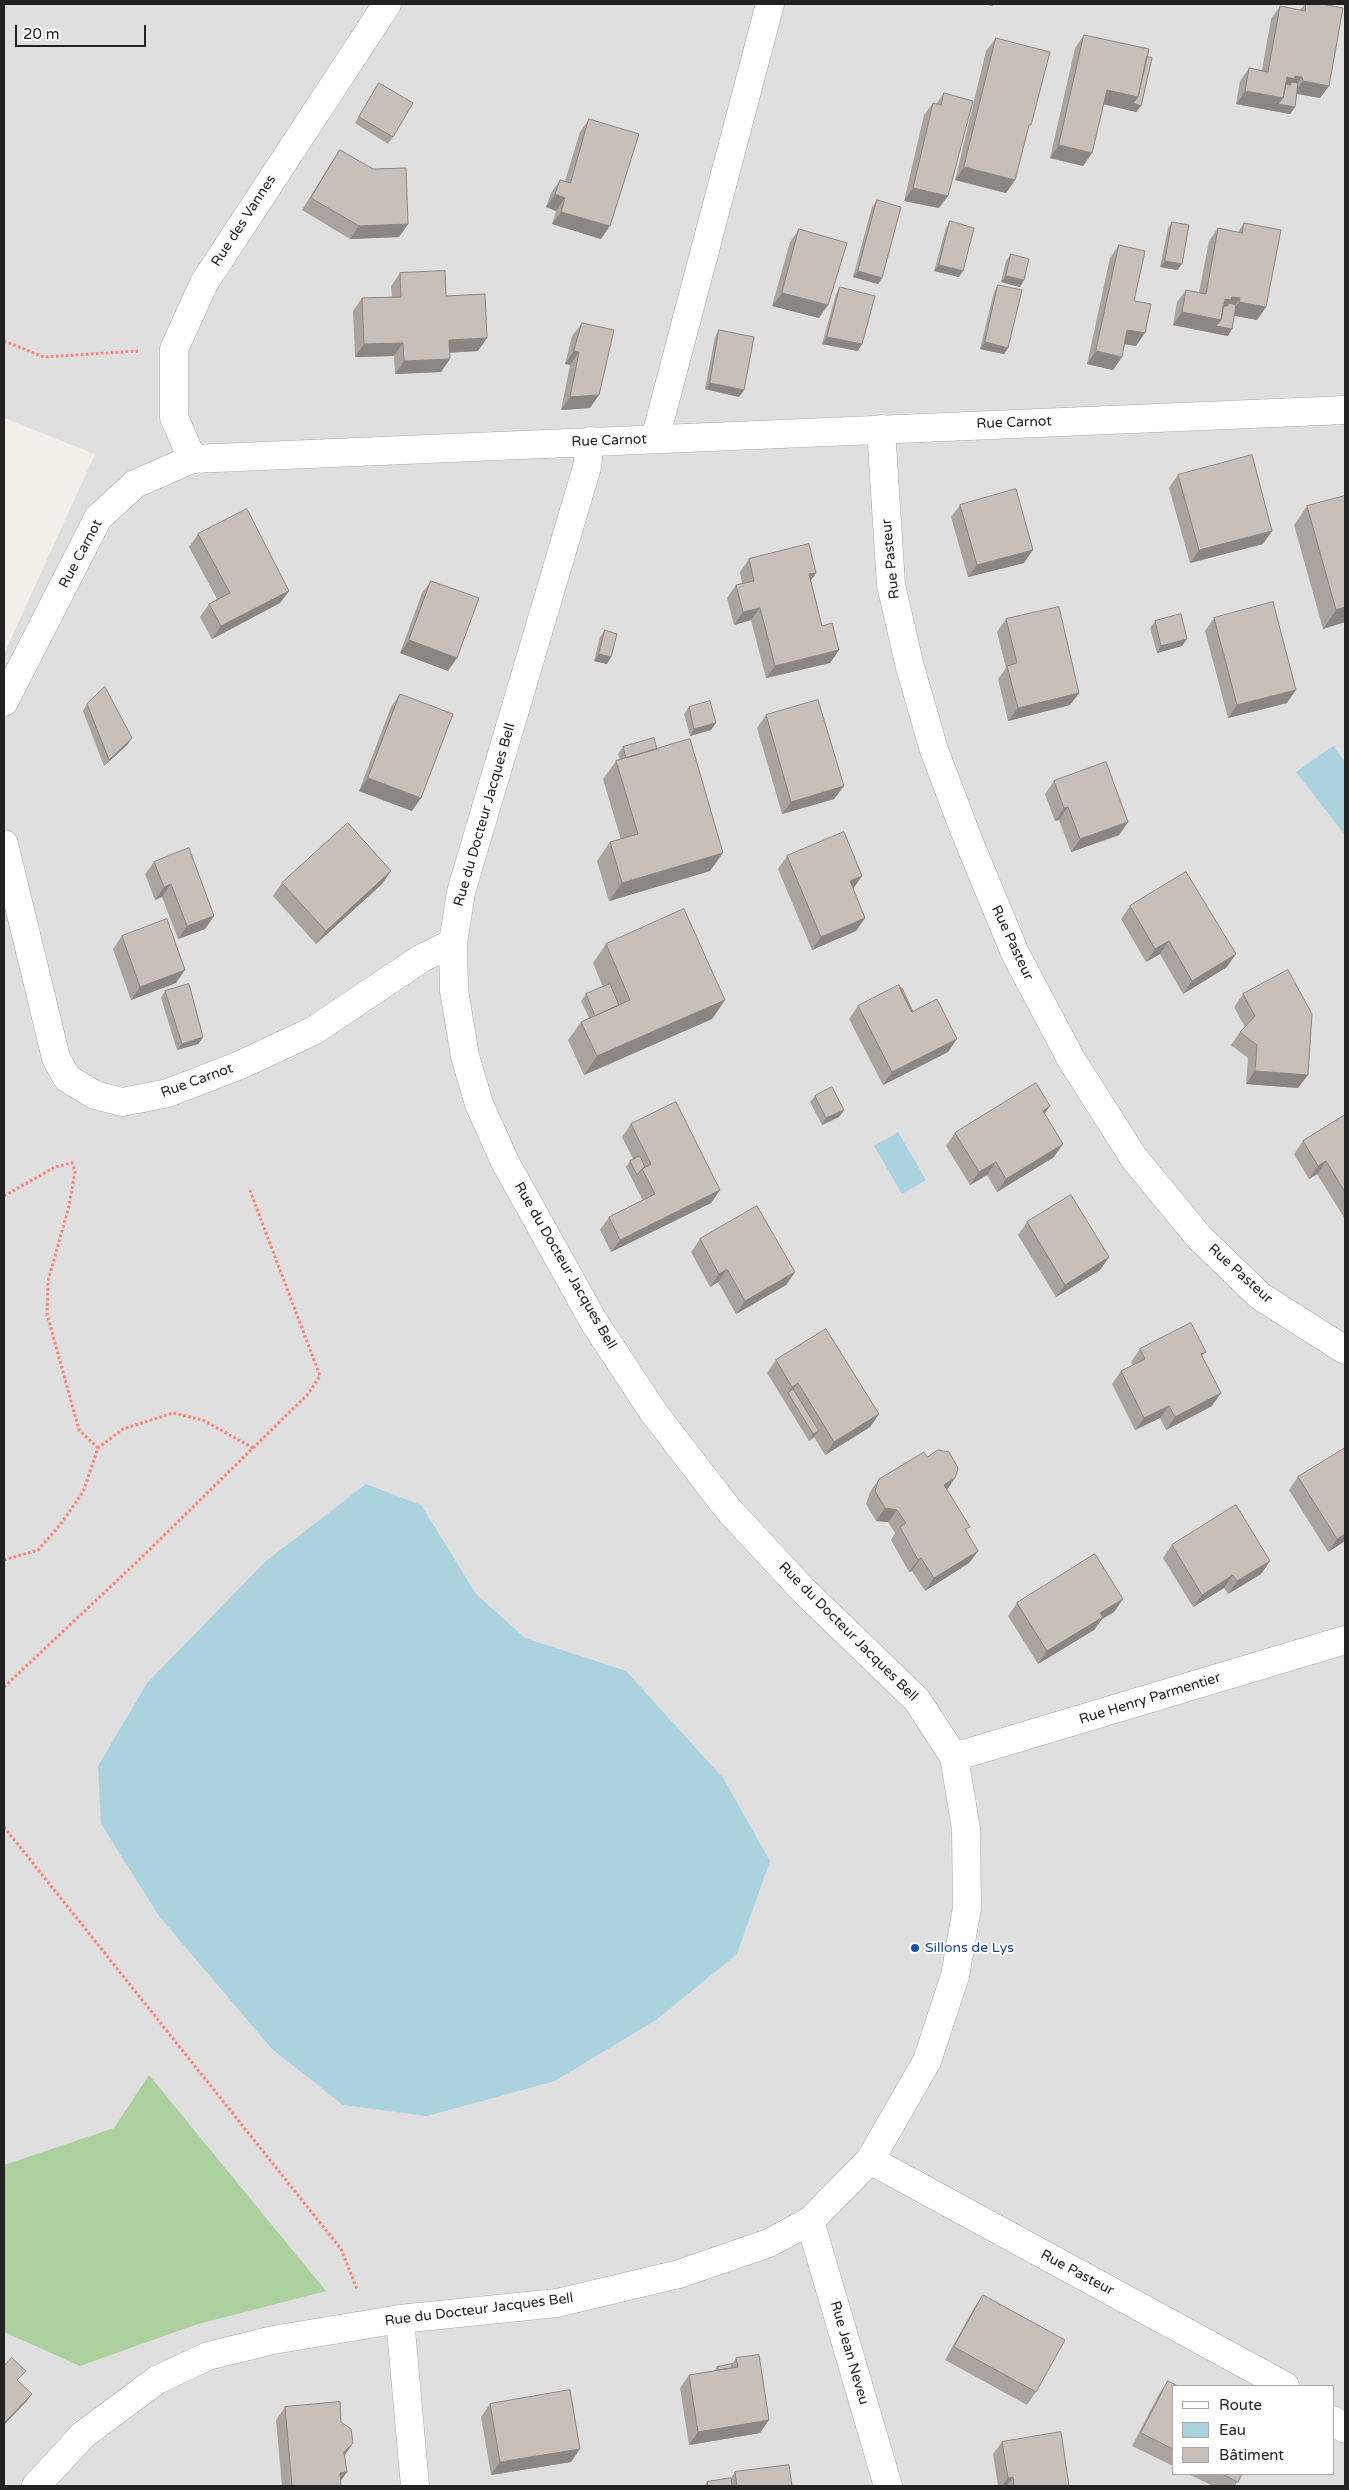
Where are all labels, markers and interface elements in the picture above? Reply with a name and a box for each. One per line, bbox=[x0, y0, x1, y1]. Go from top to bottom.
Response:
scale bar bbox=[18, 15, 149, 47]
text: 20 m bbox=[23, 25, 60, 43]
street label: Rue des Vannes bbox=[208, 172, 280, 270]
street label: Rue Carnot bbox=[976, 413, 1052, 433]
street label: Rue Carnot bbox=[571, 431, 647, 451]
street label: Rue Carnot bbox=[56, 517, 106, 591]
street label: Rue Pasteur bbox=[878, 518, 904, 600]
street label: Rue du Docteur Jacques Bell bbox=[451, 721, 519, 909]
street label: Rue Pasteur bbox=[987, 903, 1037, 983]
street label: Rue Carnot bbox=[159, 1060, 235, 1102]
street label: Rue du Docteur Jacques Bell bbox=[510, 1180, 620, 1352]
street label: Rue Pasteur bbox=[1204, 1241, 1276, 1307]
street label: Rue du Docteur Jacques Bell bbox=[775, 1559, 921, 1705]
street label: Rue Henry Parmentier bbox=[1077, 1669, 1223, 1729]
place label: Sillons de Lys bbox=[925, 1940, 1014, 1956]
marker: Sillons de Lys bbox=[909, 1942, 921, 1954]
street label: Rue Pasteur bbox=[1037, 2247, 1117, 2299]
street label: Rue du Docteur Jacques Bell bbox=[384, 2290, 574, 2330]
street label: Rue Jean Neveu bbox=[826, 2299, 872, 2407]
legend bbox=[1172, 2385, 1334, 2475]
text: Route bbox=[1219, 2396, 1262, 2414]
text: Eau bbox=[1219, 2421, 1246, 2439]
text: Bâtiment bbox=[1219, 2446, 1284, 2464]

